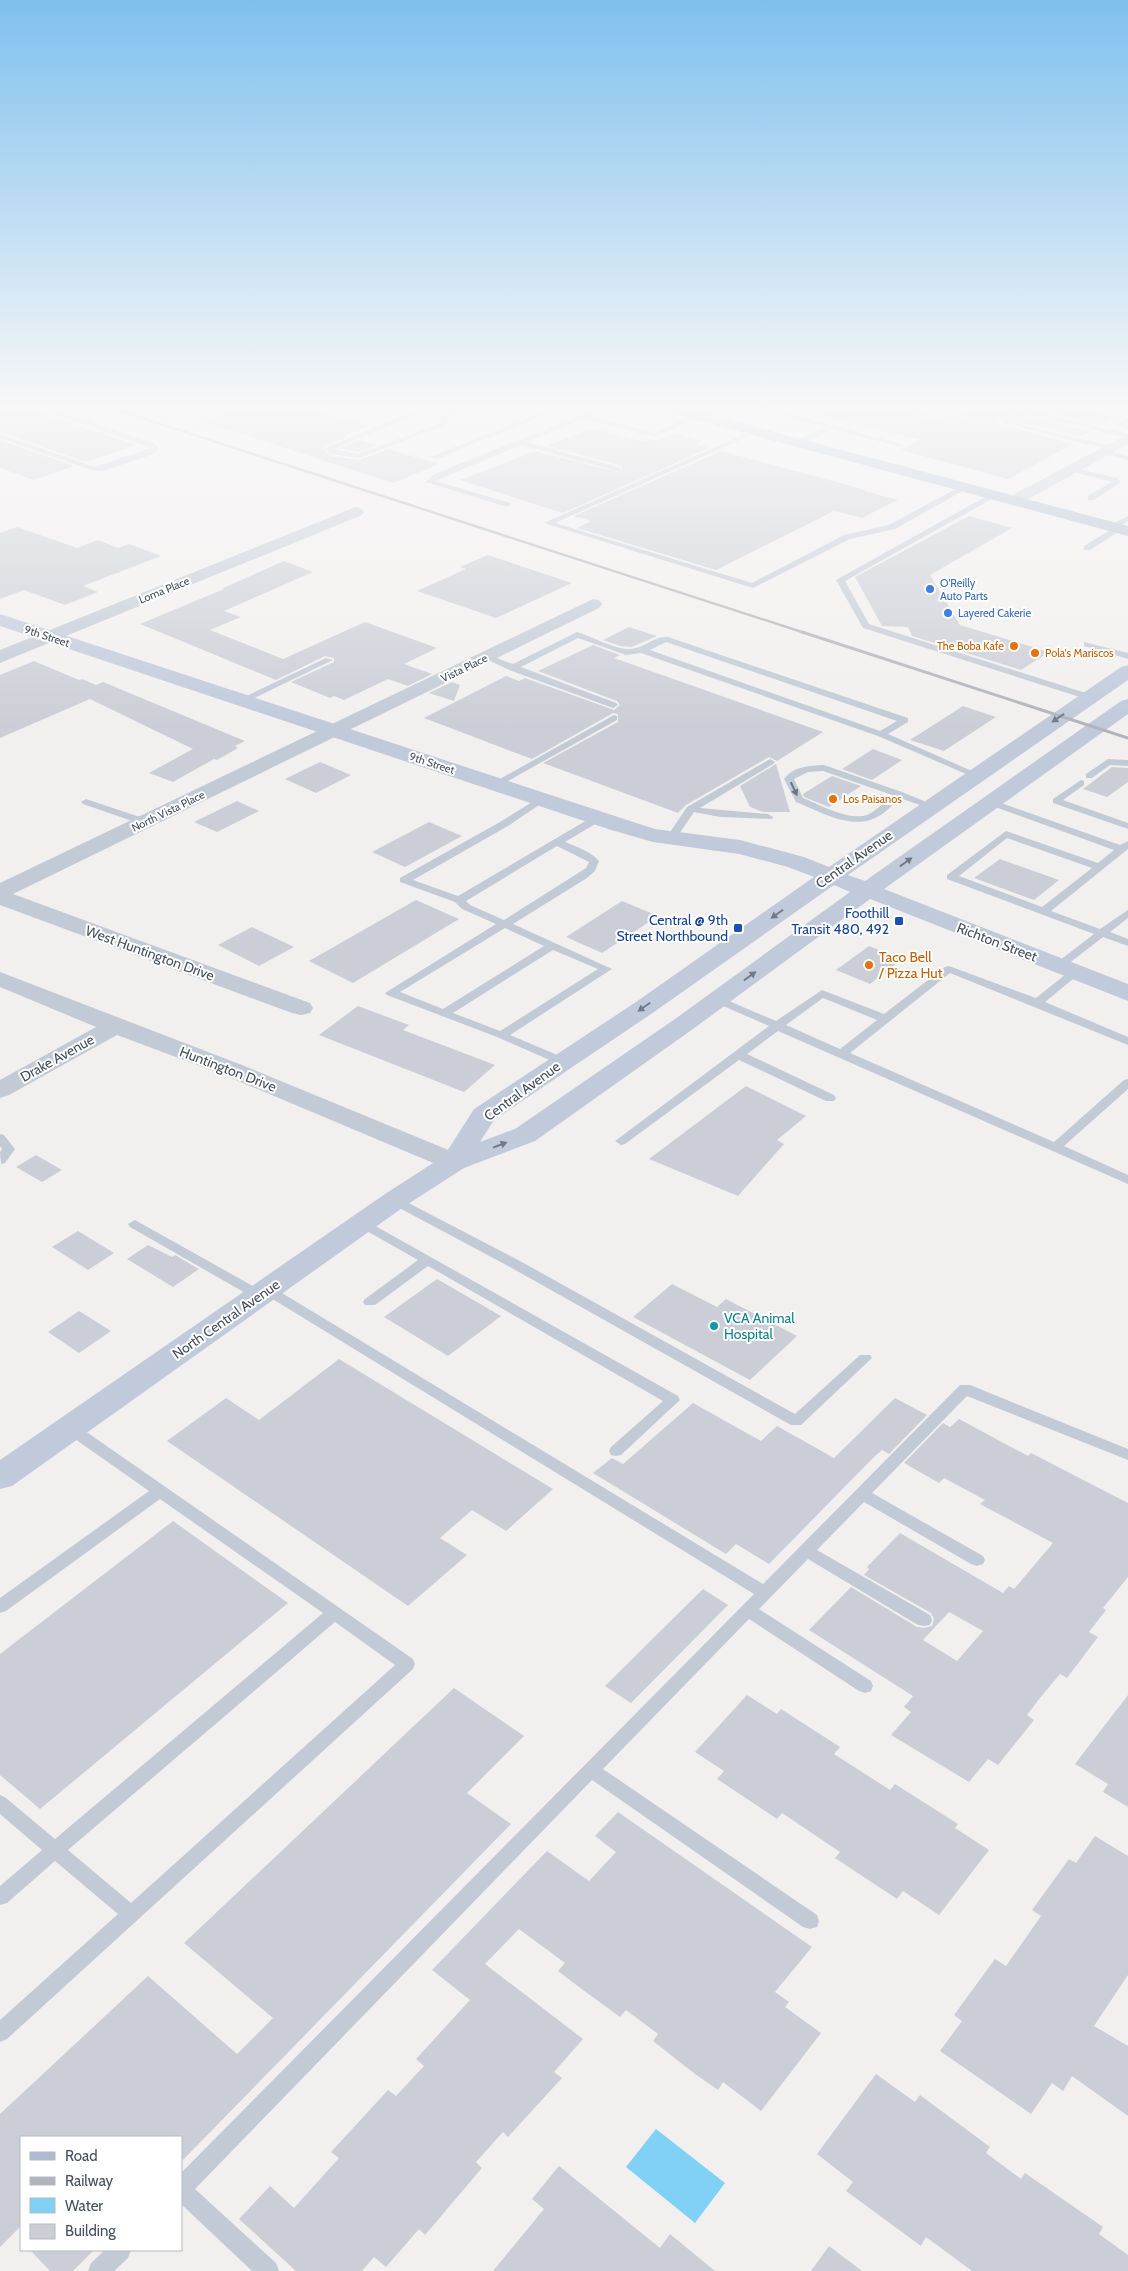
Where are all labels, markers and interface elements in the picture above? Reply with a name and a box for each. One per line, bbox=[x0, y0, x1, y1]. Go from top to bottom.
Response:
street label: Loma Place bbox=[137, 573, 192, 607]
place label: O'Reilly Auto Parts bbox=[940, 576, 988, 603]
marker: O'Reilly Auto Parts bbox=[924, 583, 936, 595]
place label: Layered Cakerie bbox=[958, 606, 1031, 620]
marker: Layered Cakerie bbox=[942, 607, 954, 619]
street label: 9th Street bbox=[23, 622, 72, 650]
place label: The Boba Kafe bbox=[937, 639, 1004, 653]
marker: The Boba Kafe bbox=[1008, 640, 1020, 652]
place label: Pola's Mariscos bbox=[1045, 646, 1114, 660]
marker: Pola's Mariscos bbox=[1029, 647, 1041, 659]
street label: Vista Place bbox=[438, 651, 490, 685]
one-way arrow bbox=[1052, 713, 1065, 723]
street label: 9th Street bbox=[408, 749, 457, 777]
one-way arrow bbox=[790, 782, 798, 796]
street label: North Vista Place bbox=[129, 787, 207, 835]
place label: Los Paisanos bbox=[843, 792, 902, 806]
marker: Los Paisanos bbox=[827, 793, 839, 805]
street label: Central Avenue bbox=[812, 826, 896, 892]
one-way arrow bbox=[899, 857, 913, 867]
place label: Foothill Transit 480, 492 bbox=[792, 904, 890, 938]
one-way arrow bbox=[770, 909, 783, 919]
place label: Central @ 9th Street Northbound bbox=[616, 911, 728, 945]
marker: Foothill Transit 480, 492 bbox=[893, 915, 905, 927]
street label: Richton Street bbox=[954, 918, 1040, 966]
street label: West Huntington Drive bbox=[83, 921, 217, 985]
marker: Central @ 9th Street Northbound bbox=[732, 922, 744, 934]
place label: Taco Bell / Pizza Hut bbox=[878, 948, 943, 982]
marker: Taco Bell / Pizza Hut bbox=[863, 959, 875, 971]
one-way arrow bbox=[743, 971, 756, 982]
one-way arrow bbox=[637, 1002, 650, 1012]
street label: Drake Avenue bbox=[17, 1030, 97, 1086]
street label: Huntington Drive bbox=[177, 1042, 279, 1096]
street label: Central Avenue bbox=[480, 1057, 564, 1125]
one-way arrow bbox=[492, 1141, 507, 1148]
street label: North Central Avenue bbox=[169, 1275, 283, 1363]
place label: VCA Animal Hospital bbox=[724, 1309, 795, 1343]
marker: VCA Animal Hospital bbox=[708, 1320, 720, 1332]
legend bbox=[20, 2136, 182, 2251]
text: Road bbox=[65, 2147, 98, 2165]
text: Railway bbox=[65, 2172, 114, 2190]
text: Water bbox=[65, 2197, 103, 2215]
text: Building bbox=[65, 2222, 116, 2240]

